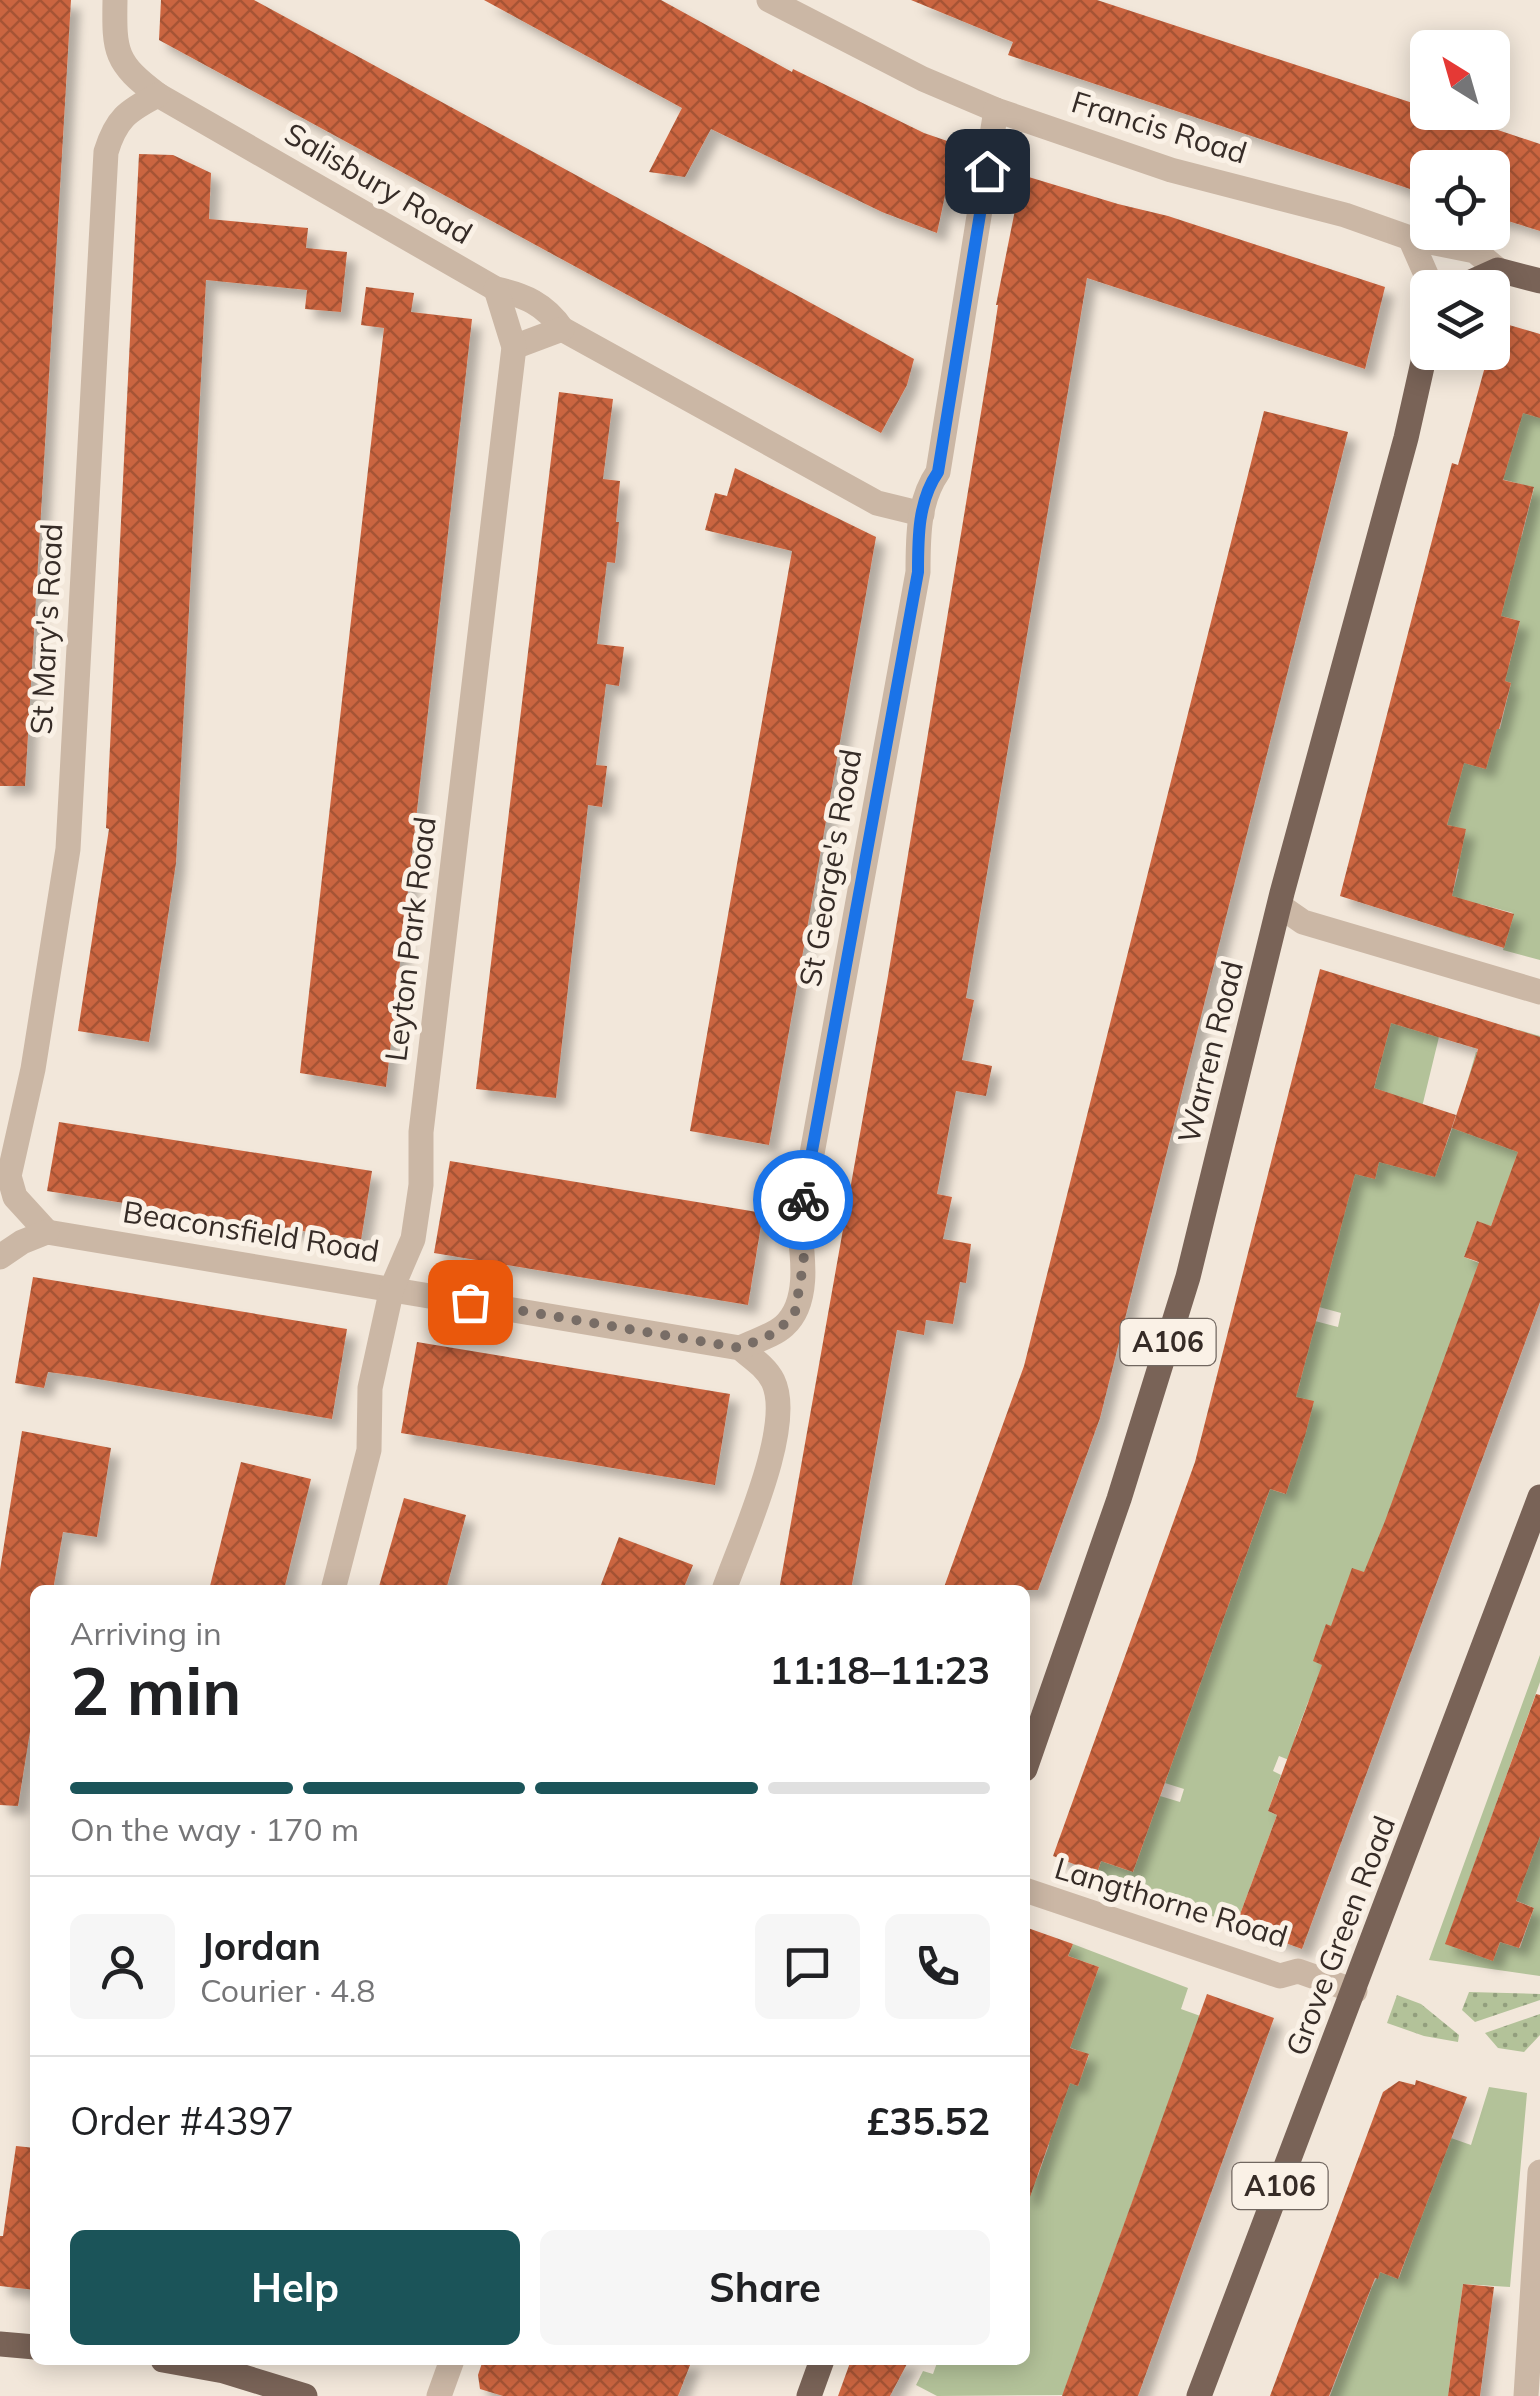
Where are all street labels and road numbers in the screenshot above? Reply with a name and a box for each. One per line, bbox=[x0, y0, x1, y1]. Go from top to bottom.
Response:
street label: Francis Road bbox=[1067, 82, 1251, 172]
street label: Salisbury Road bbox=[278, 114, 479, 252]
street label: St Mary's Road bbox=[21, 522, 71, 735]
street label: St George's Road bbox=[790, 746, 870, 989]
street label: Leyton Park Road bbox=[376, 815, 444, 1063]
street label: Warren Road bbox=[1169, 957, 1251, 1147]
street label: Beaconsfield Road bbox=[120, 1192, 382, 1270]
road number: A106 bbox=[1120, 1319, 1216, 1365]
street label: Grove Green Road bbox=[1277, 1810, 1403, 2061]
street label: Langthorne Road bbox=[1050, 1849, 1292, 1956]
road number: A106 bbox=[1232, 2163, 1328, 2209]

